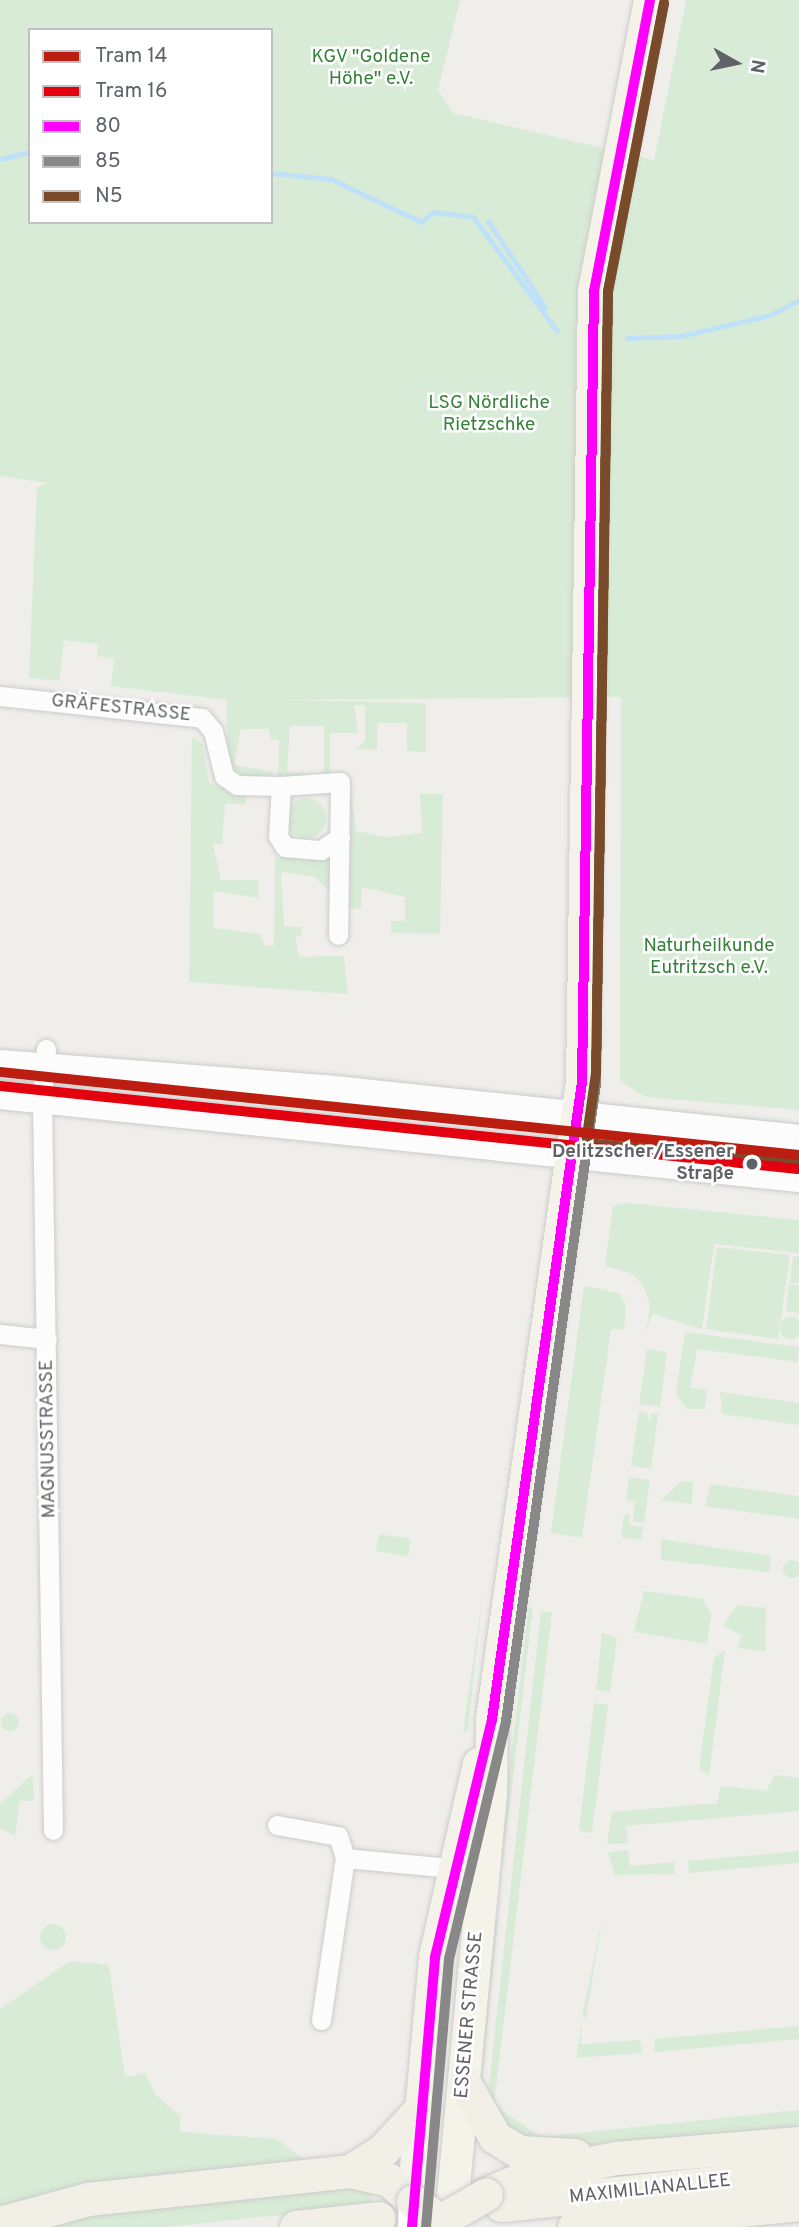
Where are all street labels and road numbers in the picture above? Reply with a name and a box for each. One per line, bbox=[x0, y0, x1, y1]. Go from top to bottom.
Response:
street label: GRÄFESTRASSE bbox=[50, 690, 192, 728]
street label: MAGNUSSTRASSE bbox=[36, 1359, 62, 1519]
street label: ESSENER STRASSE bbox=[451, 1930, 489, 2100]
street label: MAXIMILIANALLEE bbox=[568, 2170, 732, 2210]

